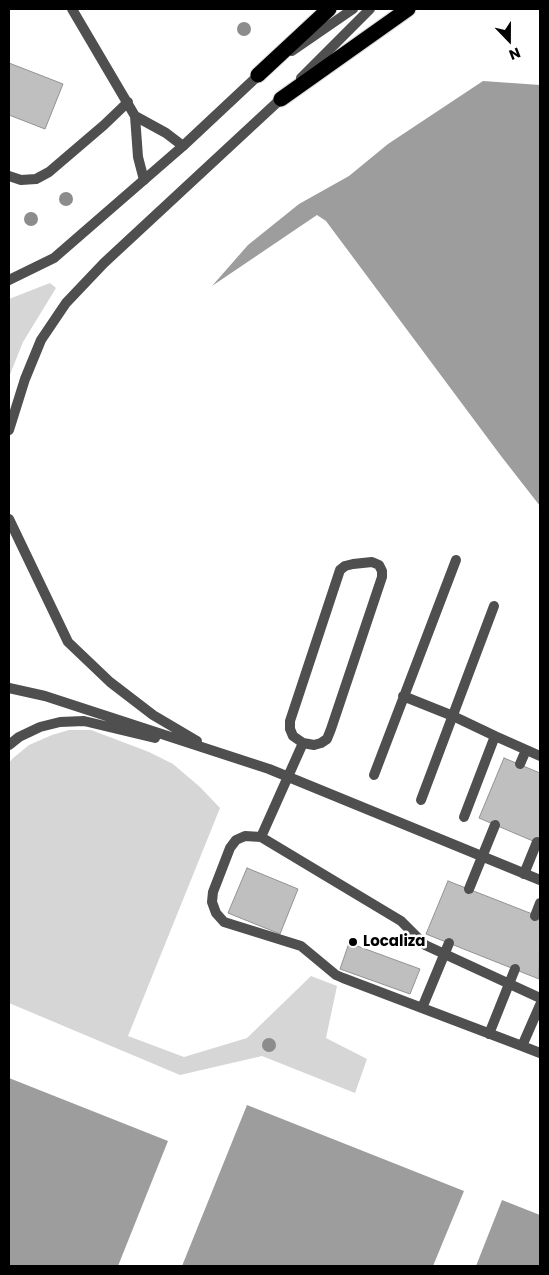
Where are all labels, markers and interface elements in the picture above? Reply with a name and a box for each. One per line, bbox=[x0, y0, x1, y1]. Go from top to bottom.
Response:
north arrow bbox=[484, 15, 534, 65]
text: N bbox=[506, 43, 523, 65]
place label: Localiza bbox=[363, 933, 425, 951]
marker: Localiza bbox=[347, 936, 359, 948]

